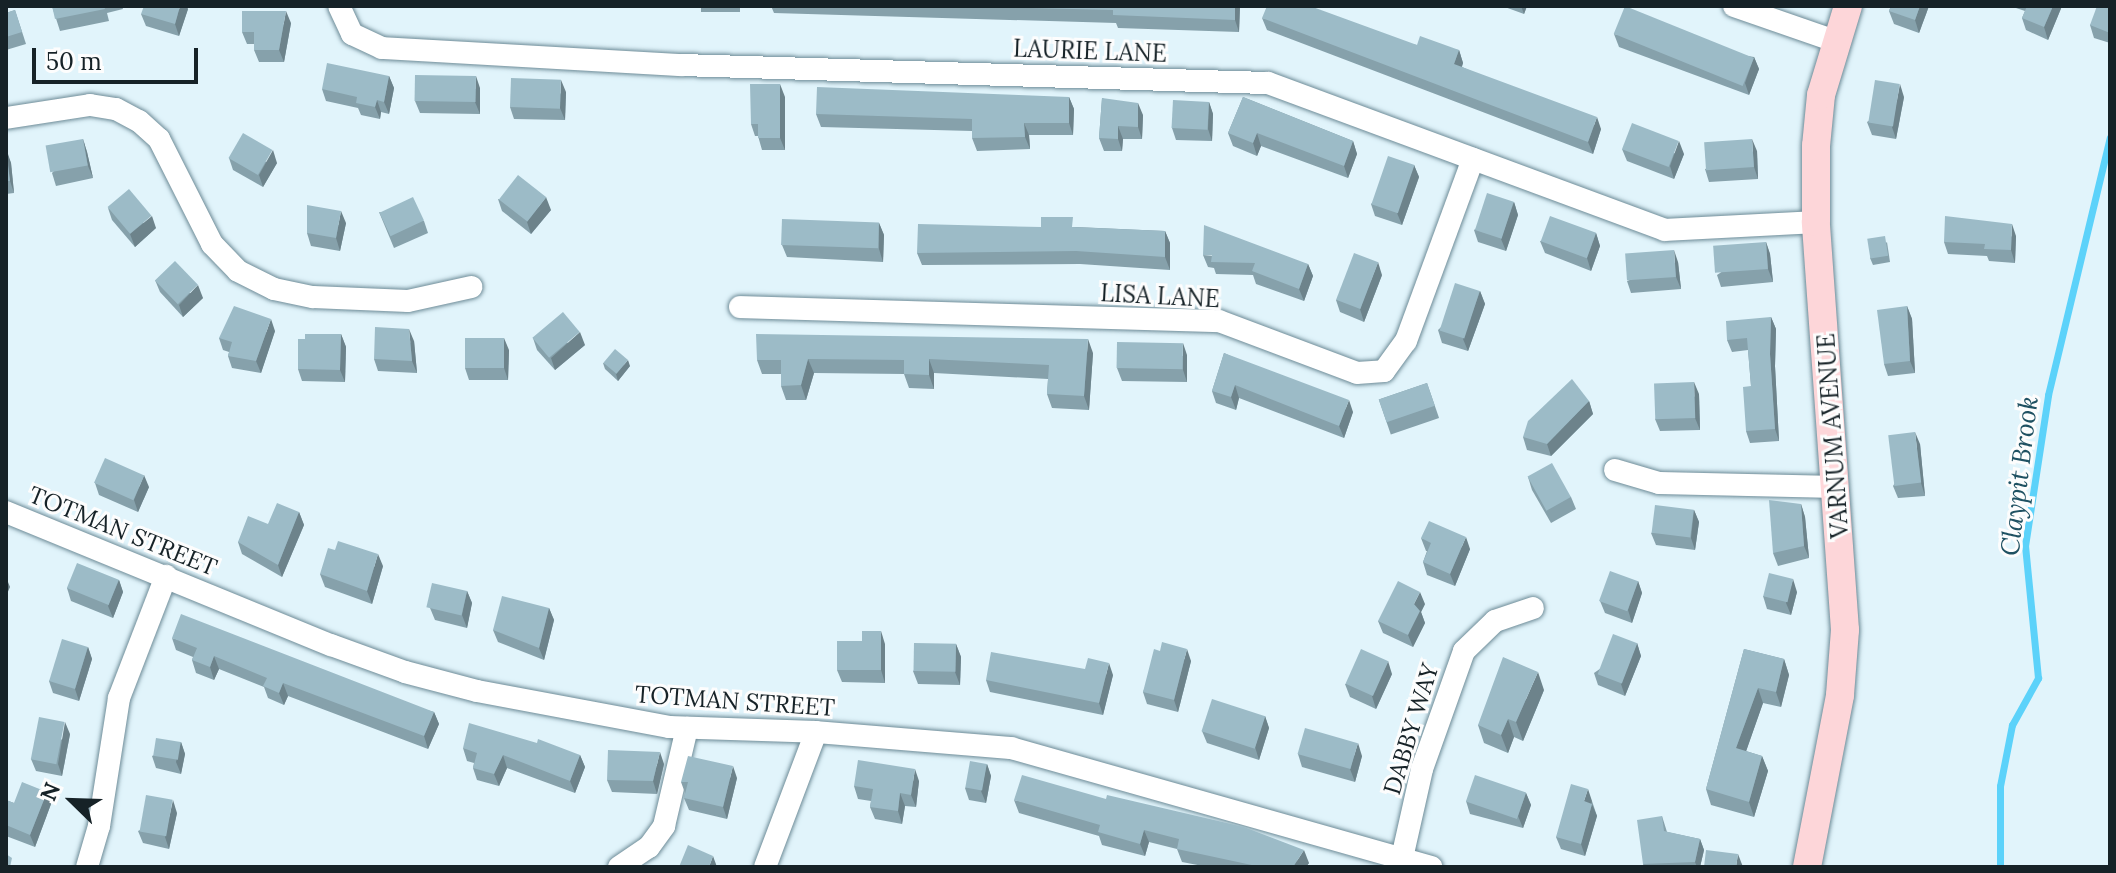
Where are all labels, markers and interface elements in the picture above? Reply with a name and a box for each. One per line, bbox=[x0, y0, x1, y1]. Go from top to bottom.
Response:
scale bar bbox=[36, 32, 202, 82]
street label: LAURIE LANE bbox=[1013, 34, 1167, 68]
text: 50 m bbox=[46, 46, 102, 77]
street label: LISA LANE bbox=[1100, 278, 1220, 314]
street label: VARNUM AVENUE bbox=[1811, 333, 1855, 539]
water label: Claypit Brook bbox=[1994, 394, 2044, 558]
street label: TOTMAN STREET bbox=[25, 480, 221, 582]
street label: DABBY WAY bbox=[1377, 660, 1445, 798]
street label: TOTMAN STREET bbox=[634, 680, 836, 722]
north arrow bbox=[32, 761, 112, 841]
text: N bbox=[34, 778, 66, 805]

